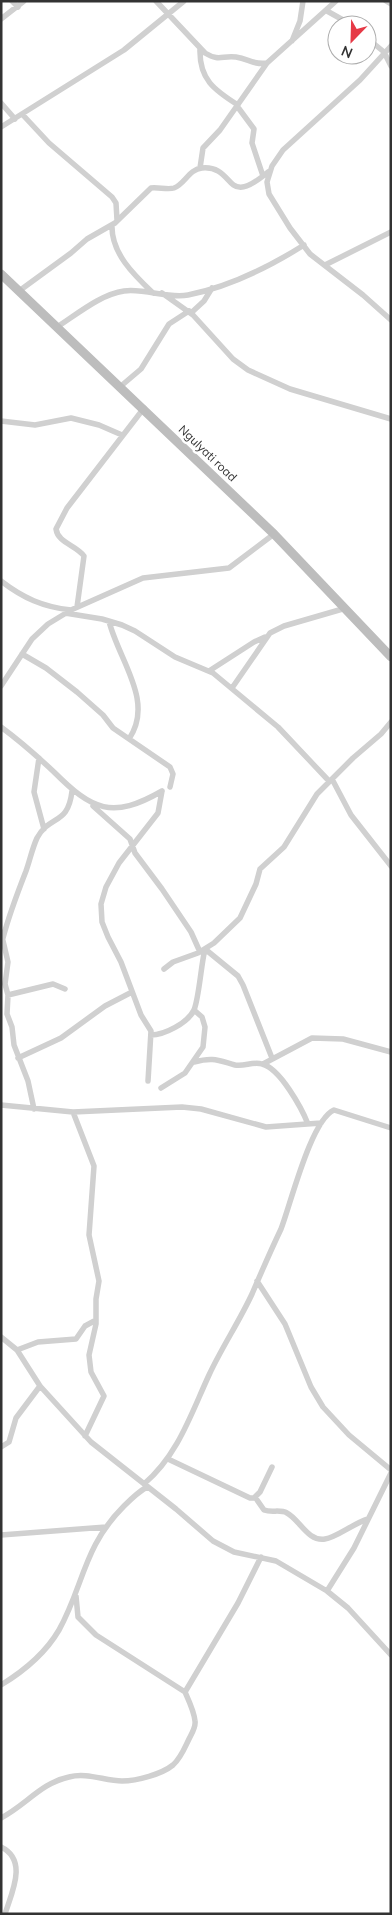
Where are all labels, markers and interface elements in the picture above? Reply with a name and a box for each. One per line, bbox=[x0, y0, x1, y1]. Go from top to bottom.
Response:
north arrow bbox=[327, 15, 377, 65]
text: N bbox=[339, 42, 355, 62]
street label: Ngulyati road bbox=[176, 422, 240, 484]

